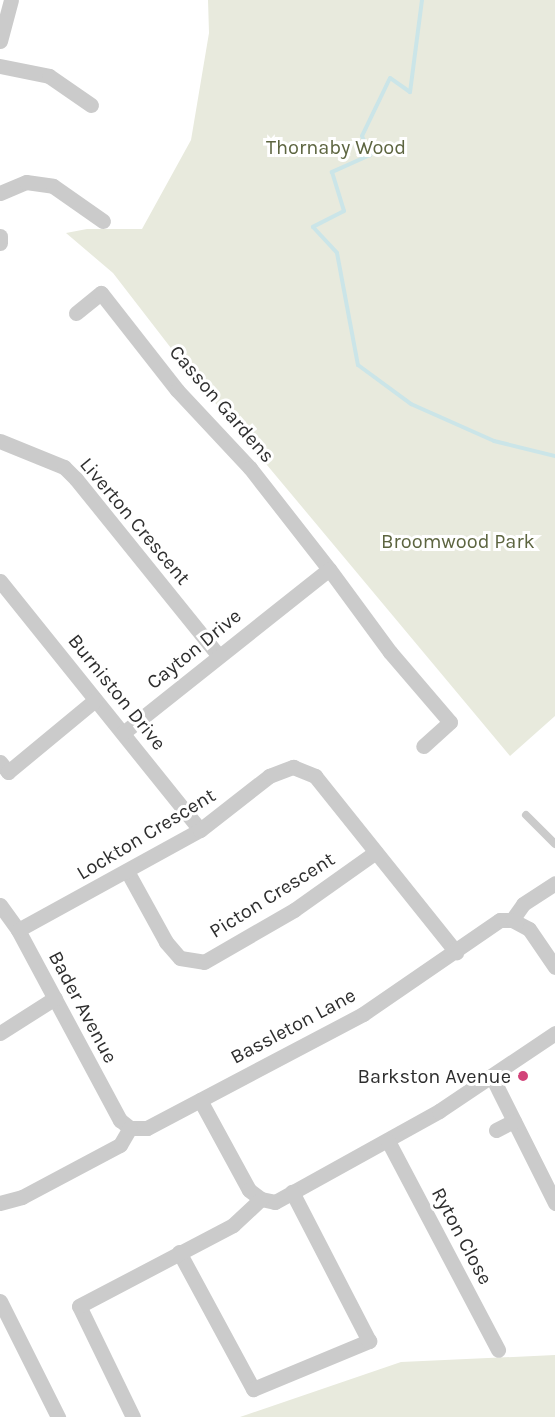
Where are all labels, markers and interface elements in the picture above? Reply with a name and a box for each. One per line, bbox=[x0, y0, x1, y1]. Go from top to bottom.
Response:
park label: Thornaby Wood bbox=[266, 135, 406, 159]
street label: Casson Gardens bbox=[164, 340, 280, 468]
street label: Liverton Crescent bbox=[75, 453, 195, 589]
park label: Broomwood Park bbox=[381, 529, 535, 553]
street label: Cayton Drive bbox=[142, 604, 246, 694]
street label: Burniston Drive bbox=[63, 629, 171, 755]
street label: Lockton Crescent bbox=[72, 783, 220, 885]
street label: Picton Crescent bbox=[205, 847, 339, 943]
street label: Bader Avenue bbox=[43, 947, 123, 1067]
street label: Bassleton Lane bbox=[226, 983, 360, 1069]
place label: Barkston Avenue bbox=[357, 1064, 511, 1088]
marker: Barkston Avenue bbox=[516, 1069, 530, 1083]
street label: Ryton Close bbox=[426, 1183, 498, 1289]

